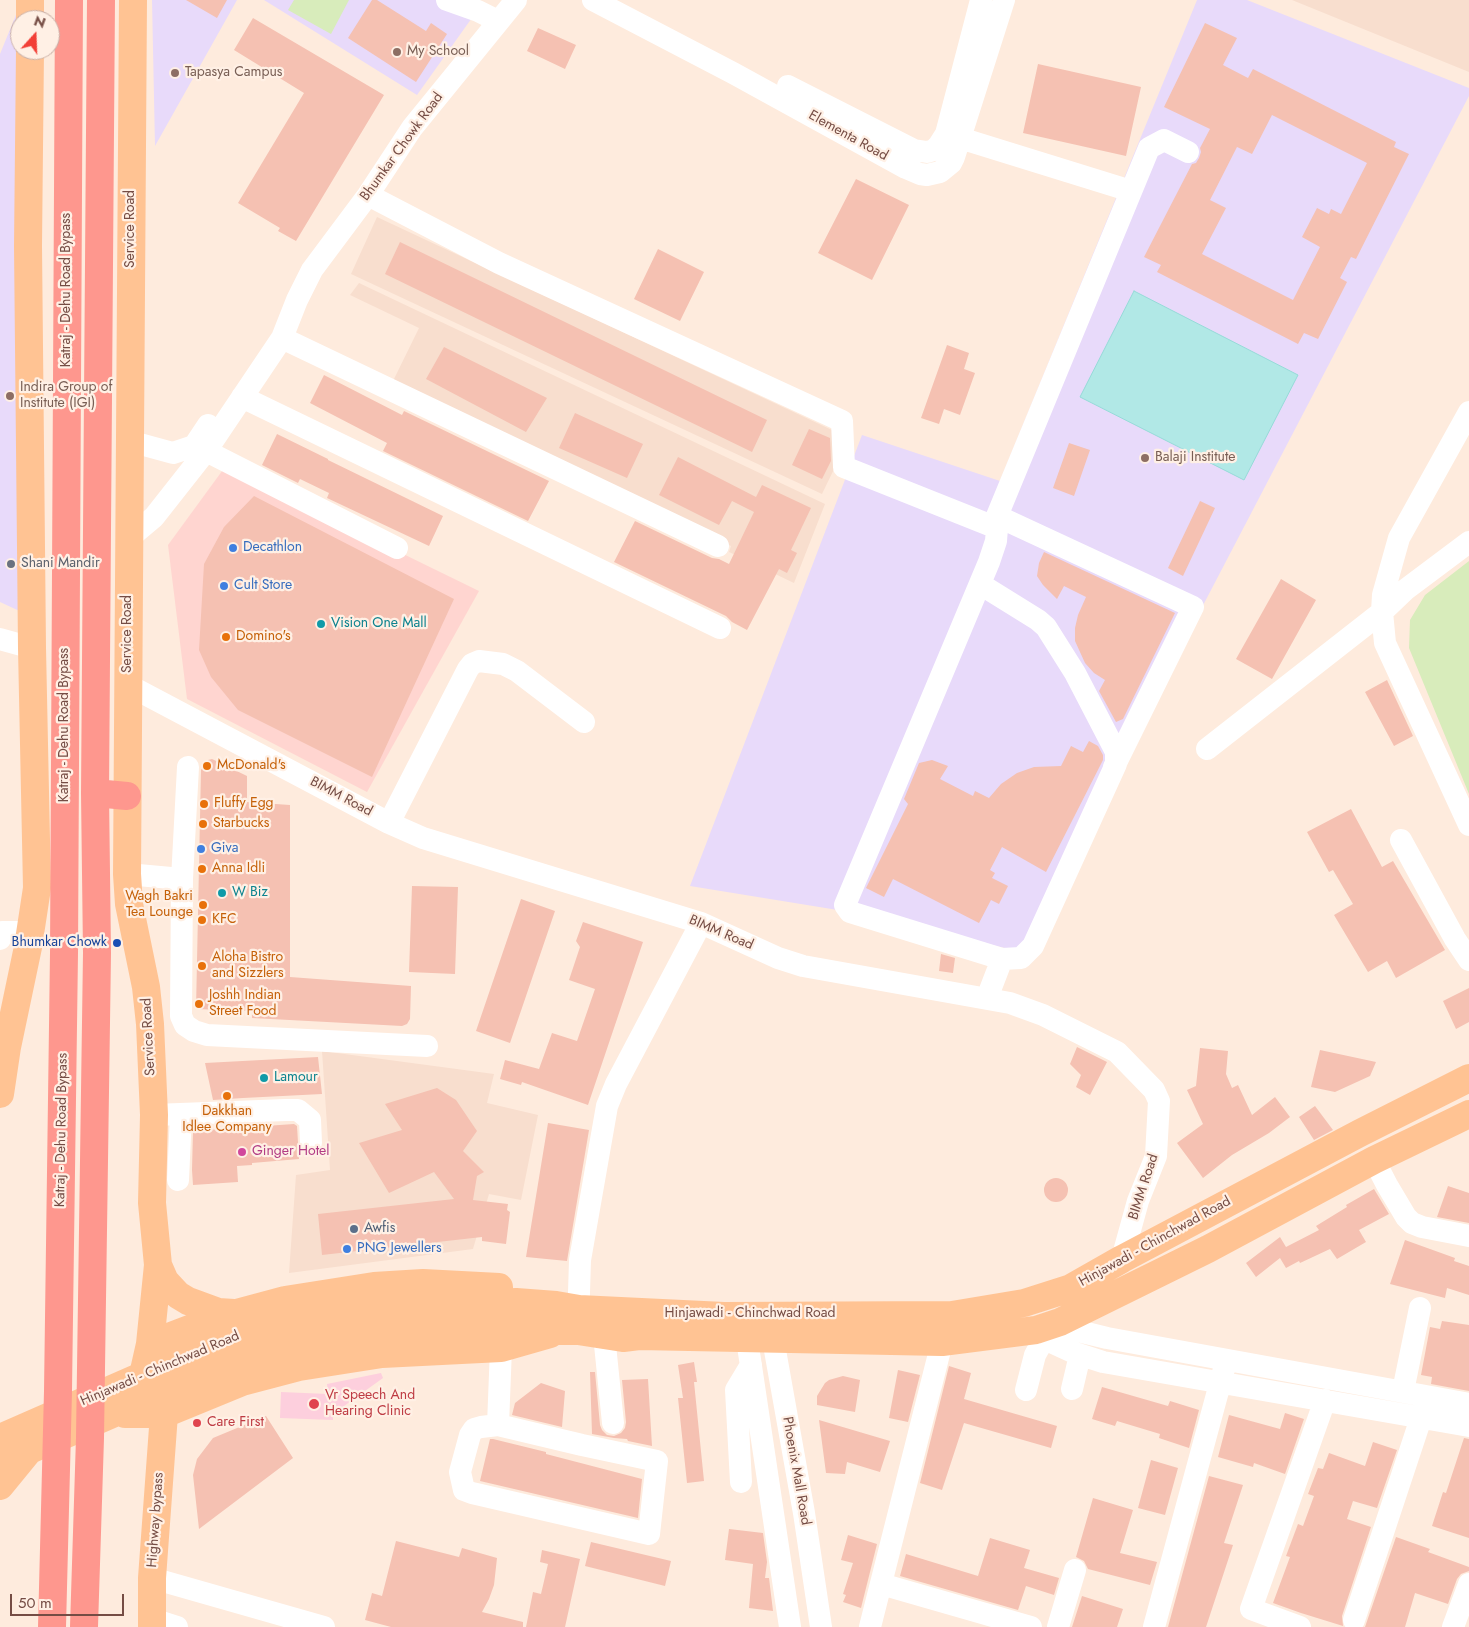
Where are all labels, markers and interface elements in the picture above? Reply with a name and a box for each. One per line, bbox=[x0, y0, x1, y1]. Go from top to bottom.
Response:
north arrow bbox=[10, 10, 60, 60]
text: N bbox=[31, 11, 48, 33]
place label: My School bbox=[407, 44, 469, 60]
marker: My School bbox=[391, 46, 403, 58]
place label: Tapasya Campus bbox=[185, 65, 282, 81]
marker: Tapasya Campus bbox=[169, 67, 181, 79]
street label: Bhumkar Chowk Road bbox=[357, 90, 447, 204]
street label: Elementa Road bbox=[805, 107, 891, 165]
street label: Service Road bbox=[123, 190, 139, 268]
street label: Katraj - Dehu Road Bypass bbox=[59, 213, 75, 367]
place label: Indira Group of Institute (IGI) bbox=[20, 380, 112, 412]
marker: Indira Group of Institute (IGI) bbox=[4, 390, 16, 402]
place label: Balaji Institute bbox=[1155, 450, 1236, 466]
marker: Balaji Institute bbox=[1139, 452, 1151, 464]
place label: Decathlon bbox=[243, 540, 302, 556]
marker: Decathlon bbox=[227, 542, 239, 554]
place label: Shani Mandir bbox=[21, 556, 100, 572]
marker: Shani Mandir bbox=[5, 558, 17, 570]
place label: Cult Store bbox=[234, 578, 292, 594]
marker: Cult Store bbox=[218, 580, 230, 592]
street label: Service Road bbox=[120, 595, 136, 673]
place label: Vision One Mall bbox=[331, 616, 427, 632]
marker: Vision One Mall bbox=[315, 618, 327, 630]
place label: Domino's bbox=[236, 629, 291, 645]
marker: Domino's bbox=[220, 631, 232, 643]
street label: Katraj - Dehu Road Bypass bbox=[57, 648, 73, 802]
place label: McDonald's bbox=[217, 758, 286, 774]
marker: McDonald's bbox=[201, 760, 213, 772]
street label: BIMM Road bbox=[307, 774, 375, 820]
place label: Fluffy Egg bbox=[214, 796, 274, 812]
marker: Fluffy Egg bbox=[198, 798, 210, 810]
place label: Starbucks bbox=[213, 816, 269, 832]
marker: Starbucks bbox=[197, 818, 209, 830]
place label: Giva bbox=[211, 841, 238, 857]
marker: Giva bbox=[195, 843, 207, 855]
place label: Anna Idli bbox=[212, 861, 265, 877]
marker: Anna Idli bbox=[196, 863, 208, 875]
place label: W Biz bbox=[232, 885, 268, 901]
marker: W Biz bbox=[216, 887, 228, 899]
place label: Wagh Bakri Tea Lounge bbox=[125, 889, 193, 922]
marker: Wagh Bakri Tea Lounge bbox=[197, 899, 209, 911]
place label: KFC bbox=[212, 912, 236, 928]
street label: BIMM Road bbox=[686, 912, 756, 954]
marker: KFC bbox=[196, 914, 208, 926]
place label: Bhumkar Chowk bbox=[12, 935, 107, 951]
marker: Bhumkar Chowk bbox=[111, 937, 123, 949]
place label: Aloha Bistro and Sizzlers bbox=[212, 950, 284, 982]
marker: Aloha Bistro and Sizzlers bbox=[196, 960, 208, 972]
place label: Joshh Indian Street Food bbox=[209, 988, 281, 1020]
street label: Service Road bbox=[139, 998, 159, 1076]
marker: Joshh Indian Street Food bbox=[193, 998, 205, 1010]
street label: Katraj - Dehu Road Bypass bbox=[52, 1053, 72, 1207]
place label: Lamour bbox=[274, 1070, 318, 1086]
marker: Lamour bbox=[258, 1072, 270, 1084]
marker: Dakkhan Idlee Company bbox=[221, 1090, 233, 1102]
place label: Dakkhan Idlee Company bbox=[182, 1104, 272, 1136]
place label: Ginger Hotel bbox=[252, 1144, 329, 1160]
marker: Ginger Hotel bbox=[236, 1146, 248, 1158]
street label: BIMM Road bbox=[1125, 1152, 1163, 1222]
street label: Hinjawadi - Chinchwad Road bbox=[1076, 1193, 1234, 1291]
place label: Awfis bbox=[364, 1221, 395, 1237]
marker: Awfis bbox=[348, 1223, 360, 1235]
place label: PNG Jewellers bbox=[357, 1241, 442, 1257]
marker: PNG Jewellers bbox=[341, 1243, 353, 1255]
street label: Hinjawadi - Chinchwad Road bbox=[665, 1306, 835, 1322]
street label: Hinjawadi - Chinchwad Road bbox=[78, 1328, 242, 1410]
place label: Vr Speech And Hearing Clinic bbox=[325, 1388, 415, 1420]
marker: Vr Speech And Hearing Clinic bbox=[307, 1397, 321, 1411]
place label: Care First bbox=[207, 1415, 264, 1431]
street label: Phoenix Mall Road bbox=[778, 1415, 814, 1527]
marker: Care First bbox=[191, 1417, 203, 1429]
street label: Highway bypass bbox=[144, 1472, 168, 1568]
scale bar bbox=[12, 1584, 126, 1616]
text: 50 m bbox=[18, 1592, 52, 1614]

